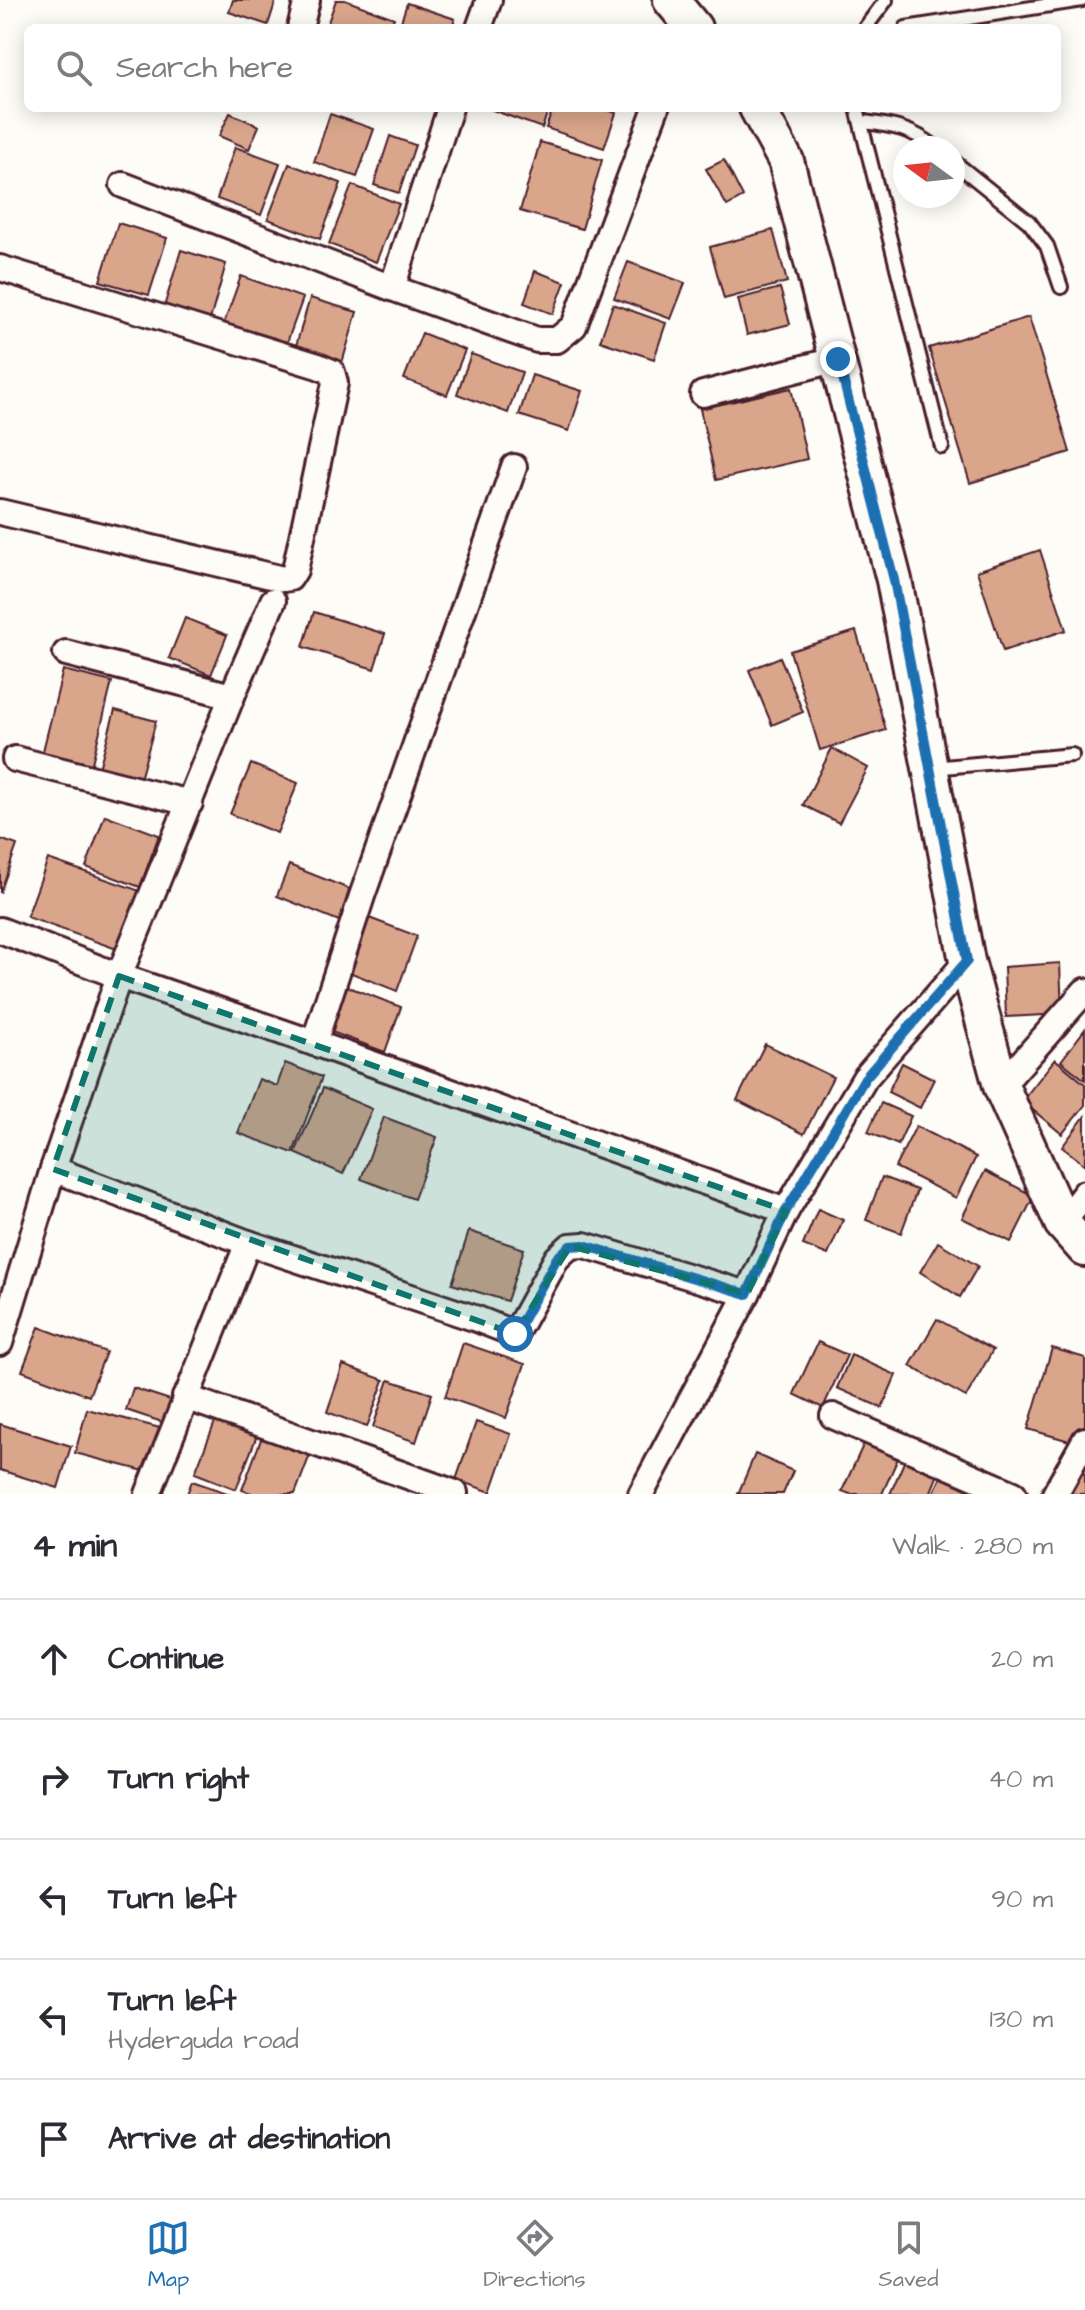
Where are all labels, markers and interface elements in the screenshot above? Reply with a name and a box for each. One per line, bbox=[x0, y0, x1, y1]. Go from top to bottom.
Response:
search box bbox=[24, 24, 1061, 112]
icon: search bbox=[52, 46, 96, 90]
text: Search here bbox=[116, 47, 293, 89]
north arrow bbox=[893, 136, 965, 208]
route end bbox=[820, 341, 856, 377]
route start bbox=[497, 1316, 533, 1352]
text: 4 min bbox=[32, 1522, 117, 1570]
text: Walk · 280 m bbox=[892, 1528, 1053, 1564]
icon: ahead bbox=[32, 1637, 76, 1681]
text: Continue bbox=[108, 1638, 224, 1680]
text: 20 m bbox=[991, 1641, 1053, 1677]
icon: right bbox=[32, 1757, 76, 1801]
text: Turn right bbox=[108, 1758, 249, 1800]
text: 40 m bbox=[988, 1761, 1053, 1797]
icon: left bbox=[32, 1877, 76, 1921]
text: Turn left bbox=[108, 1878, 236, 1920]
text: 90 m bbox=[991, 1881, 1053, 1917]
text: Turn left bbox=[108, 1980, 236, 2022]
icon: left bbox=[32, 1997, 76, 2041]
text: 130 m bbox=[989, 2001, 1053, 2037]
text: Hyderguda road bbox=[108, 2022, 299, 2058]
icon: arrive bbox=[32, 2117, 76, 2161]
text: Arrive at destination bbox=[108, 2118, 390, 2160]
tab: Map bbox=[146, 2216, 190, 2295]
tab: Directions bbox=[483, 2216, 586, 2295]
tab: Saved bbox=[879, 2216, 939, 2295]

